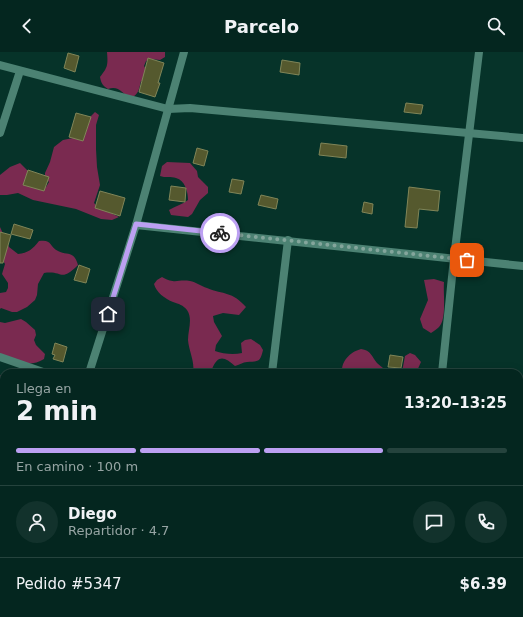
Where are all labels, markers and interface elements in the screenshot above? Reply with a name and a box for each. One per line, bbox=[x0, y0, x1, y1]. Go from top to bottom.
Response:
icon: back bbox=[16, 15, 38, 37]
icon: search bbox=[485, 15, 507, 37]
text: Parcelo bbox=[224, 16, 299, 37]
courier bbox=[200, 213, 240, 253]
icon: bike bbox=[209, 222, 231, 244]
pin bbox=[450, 243, 484, 277]
icon: bag bbox=[456, 249, 478, 271]
pin bbox=[91, 297, 125, 331]
icon: home bbox=[97, 303, 119, 325]
text: Llega en bbox=[16, 381, 71, 396]
text: 13:20–13:25 bbox=[404, 394, 507, 412]
text: 2 min bbox=[16, 396, 98, 426]
text: En camino · 100 m bbox=[16, 459, 138, 474]
button: person bbox=[16, 501, 58, 543]
button: chat bbox=[413, 501, 455, 543]
button: phone bbox=[465, 501, 507, 543]
text: Diego bbox=[68, 505, 117, 523]
text: Repartidor · 4.7 bbox=[68, 523, 169, 538]
text: Pedido #5347 bbox=[16, 575, 122, 593]
text: $6.39 bbox=[460, 575, 507, 593]

